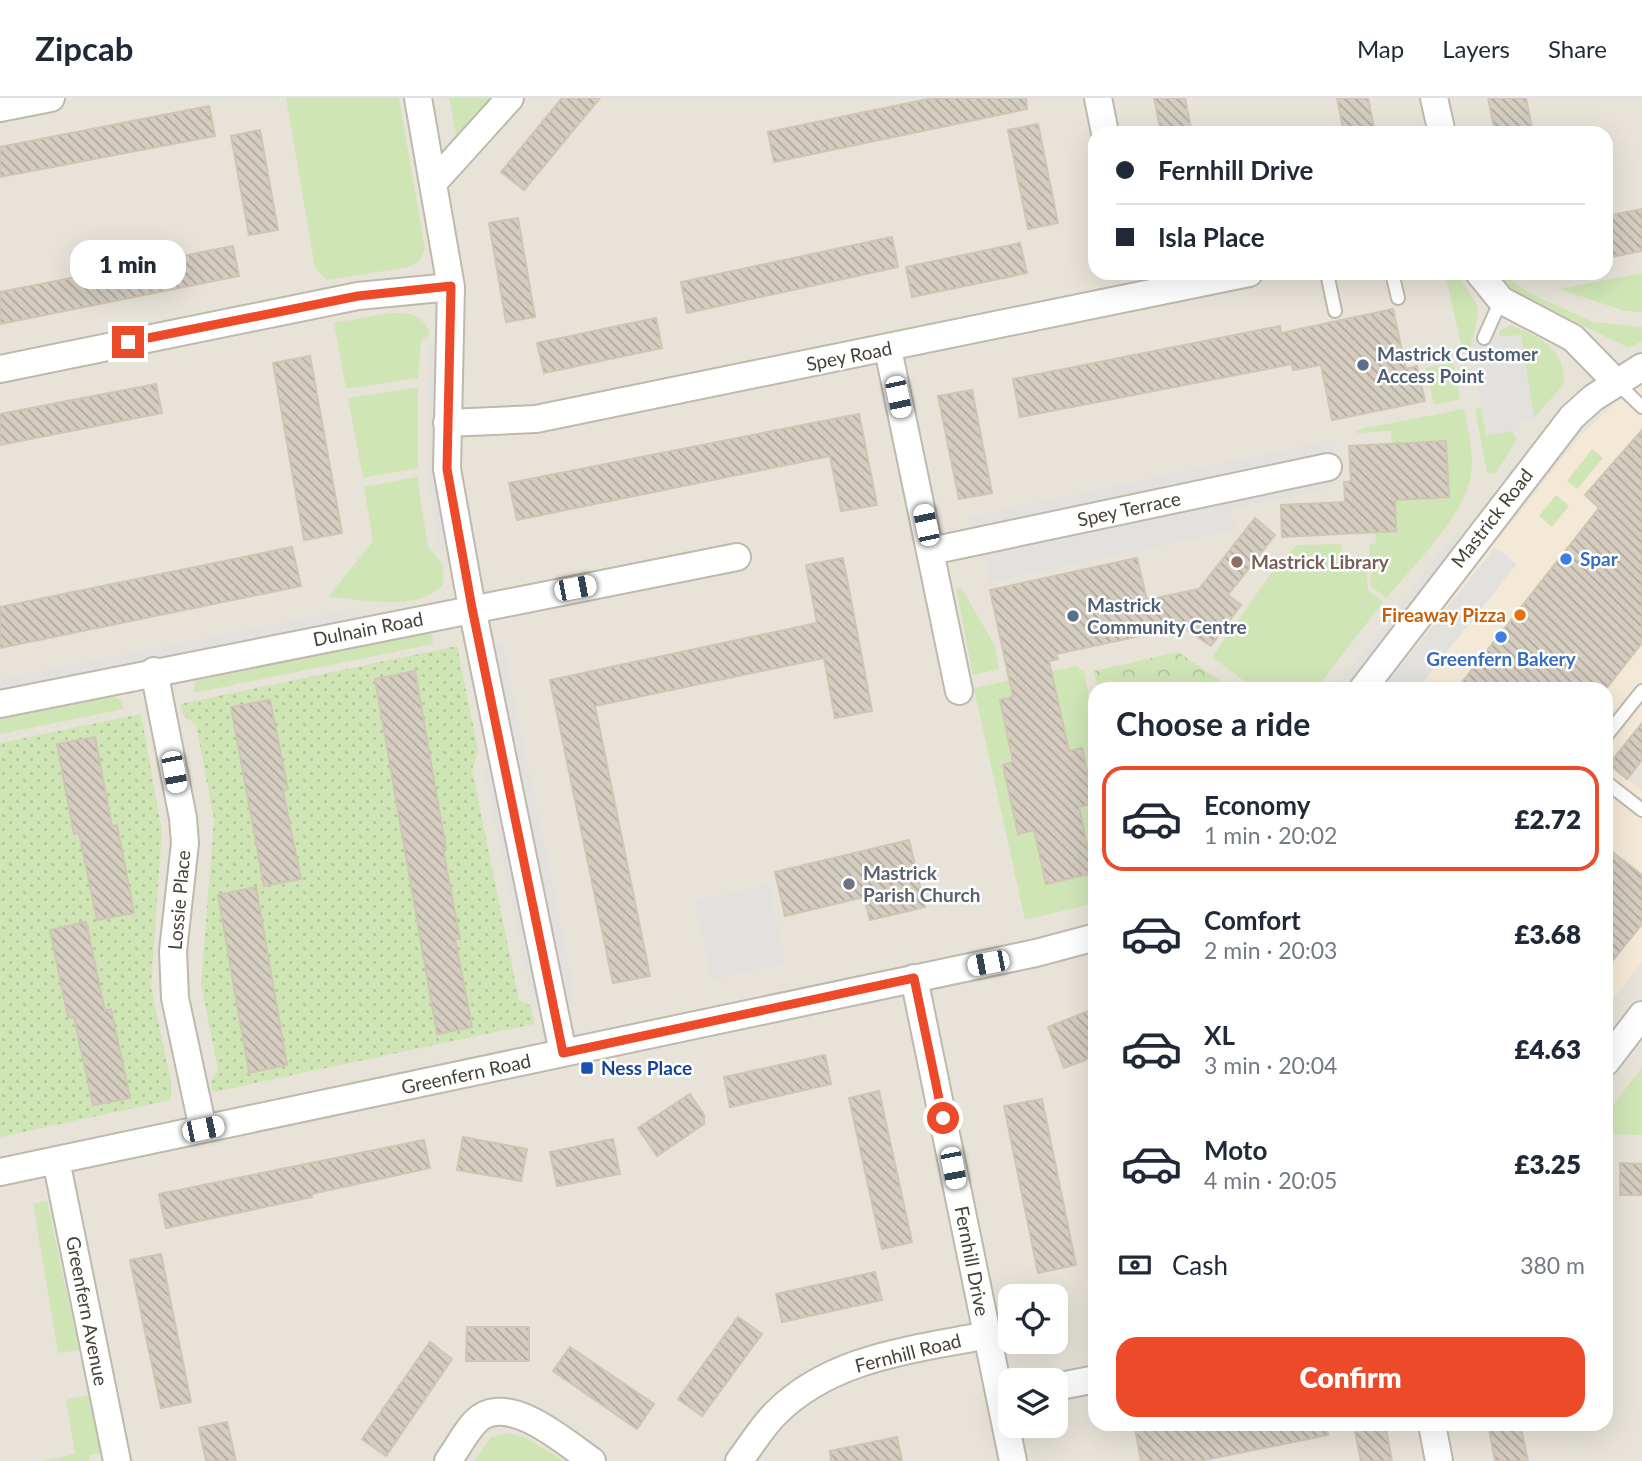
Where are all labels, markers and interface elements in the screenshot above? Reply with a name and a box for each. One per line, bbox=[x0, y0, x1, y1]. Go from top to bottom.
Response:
text: Zipcab bbox=[35, 28, 133, 68]
text: Map bbox=[1357, 34, 1404, 63]
text: Layers bbox=[1442, 34, 1510, 63]
text: Share bbox=[1548, 34, 1607, 63]
text: Fernhill Drive bbox=[1158, 154, 1313, 186]
text: Isla Place bbox=[1158, 221, 1265, 253]
callout: 1 min bbox=[70, 240, 186, 289]
text: 1 min bbox=[99, 250, 157, 278]
route end bbox=[112, 326, 144, 358]
street label: Spey Road bbox=[804, 336, 894, 375]
place label: Mastrick Customer Access Point bbox=[1376, 342, 1539, 387]
marker: Mastrick Customer Access Point bbox=[1355, 357, 1371, 373]
car bbox=[884, 374, 913, 420]
street label: Mastrick Road bbox=[1446, 464, 1537, 572]
street label: Spey Terrace bbox=[1075, 486, 1183, 531]
car bbox=[912, 502, 941, 548]
place label: Spar bbox=[1580, 547, 1619, 570]
place label: Mastrick Library bbox=[1251, 550, 1390, 573]
marker: Spar bbox=[1558, 551, 1574, 567]
marker: Mastrick Library bbox=[1229, 554, 1245, 570]
car bbox=[553, 574, 598, 602]
place label: Mastrick Community Centre bbox=[1087, 593, 1247, 638]
place label: Fireaway Pizza bbox=[1382, 603, 1506, 626]
street label: Dulnain Road bbox=[311, 607, 425, 650]
marker: Fireaway Pizza bbox=[1512, 607, 1528, 623]
marker: Mastrick Community Centre bbox=[1065, 608, 1081, 624]
marker: Greenfern Bakery bbox=[1493, 629, 1509, 645]
place label: Greenfern Bakery bbox=[1426, 647, 1577, 670]
text: Choose a ride bbox=[1116, 704, 1310, 743]
car bbox=[160, 749, 189, 795]
icon: car bbox=[1120, 787, 1183, 850]
text: Economy bbox=[1204, 789, 1310, 821]
text: £2.72 bbox=[1514, 803, 1581, 835]
text: 1 min · 20:02 bbox=[1204, 821, 1337, 849]
street label: Lossie Place bbox=[163, 849, 194, 951]
place label: Mastrick Parish Church bbox=[863, 861, 980, 906]
marker: Mastrick Parish Church bbox=[841, 876, 857, 892]
icon: car bbox=[1120, 902, 1183, 965]
text: Comfort bbox=[1204, 904, 1301, 936]
text: £3.68 bbox=[1514, 918, 1581, 950]
text: 2 min · 20:03 bbox=[1204, 936, 1337, 964]
car bbox=[966, 949, 1011, 977]
icon: car bbox=[1120, 1017, 1183, 1080]
text: XL bbox=[1204, 1019, 1235, 1051]
text: £4.63 bbox=[1514, 1033, 1581, 1065]
street label: Greenfern Road bbox=[399, 1049, 533, 1098]
text: 3 min · 20:04 bbox=[1204, 1051, 1337, 1079]
place label: Ness Place bbox=[601, 1056, 692, 1079]
marker: Ness Place bbox=[579, 1060, 595, 1076]
route start bbox=[927, 1102, 959, 1134]
car bbox=[181, 1114, 226, 1144]
icon: car bbox=[1120, 1132, 1183, 1195]
text: Moto bbox=[1204, 1134, 1267, 1166]
car bbox=[939, 1145, 968, 1191]
text: £3.25 bbox=[1514, 1148, 1581, 1180]
text: 4 min · 20:05 bbox=[1204, 1166, 1337, 1194]
street label: Fernhill Drive bbox=[951, 1204, 994, 1318]
street label: Greenfern Avenue bbox=[62, 1234, 113, 1388]
icon: cash bbox=[1116, 1246, 1154, 1284]
text: Cash bbox=[1172, 1249, 1228, 1281]
text: 380 m bbox=[1520, 1251, 1585, 1279]
map controls bbox=[998, 1284, 1068, 1438]
button: locate bbox=[998, 1284, 1068, 1354]
street label: Fernhill Road bbox=[852, 1328, 963, 1377]
button: Confirm bbox=[1116, 1337, 1585, 1417]
button: layers bbox=[998, 1368, 1068, 1438]

